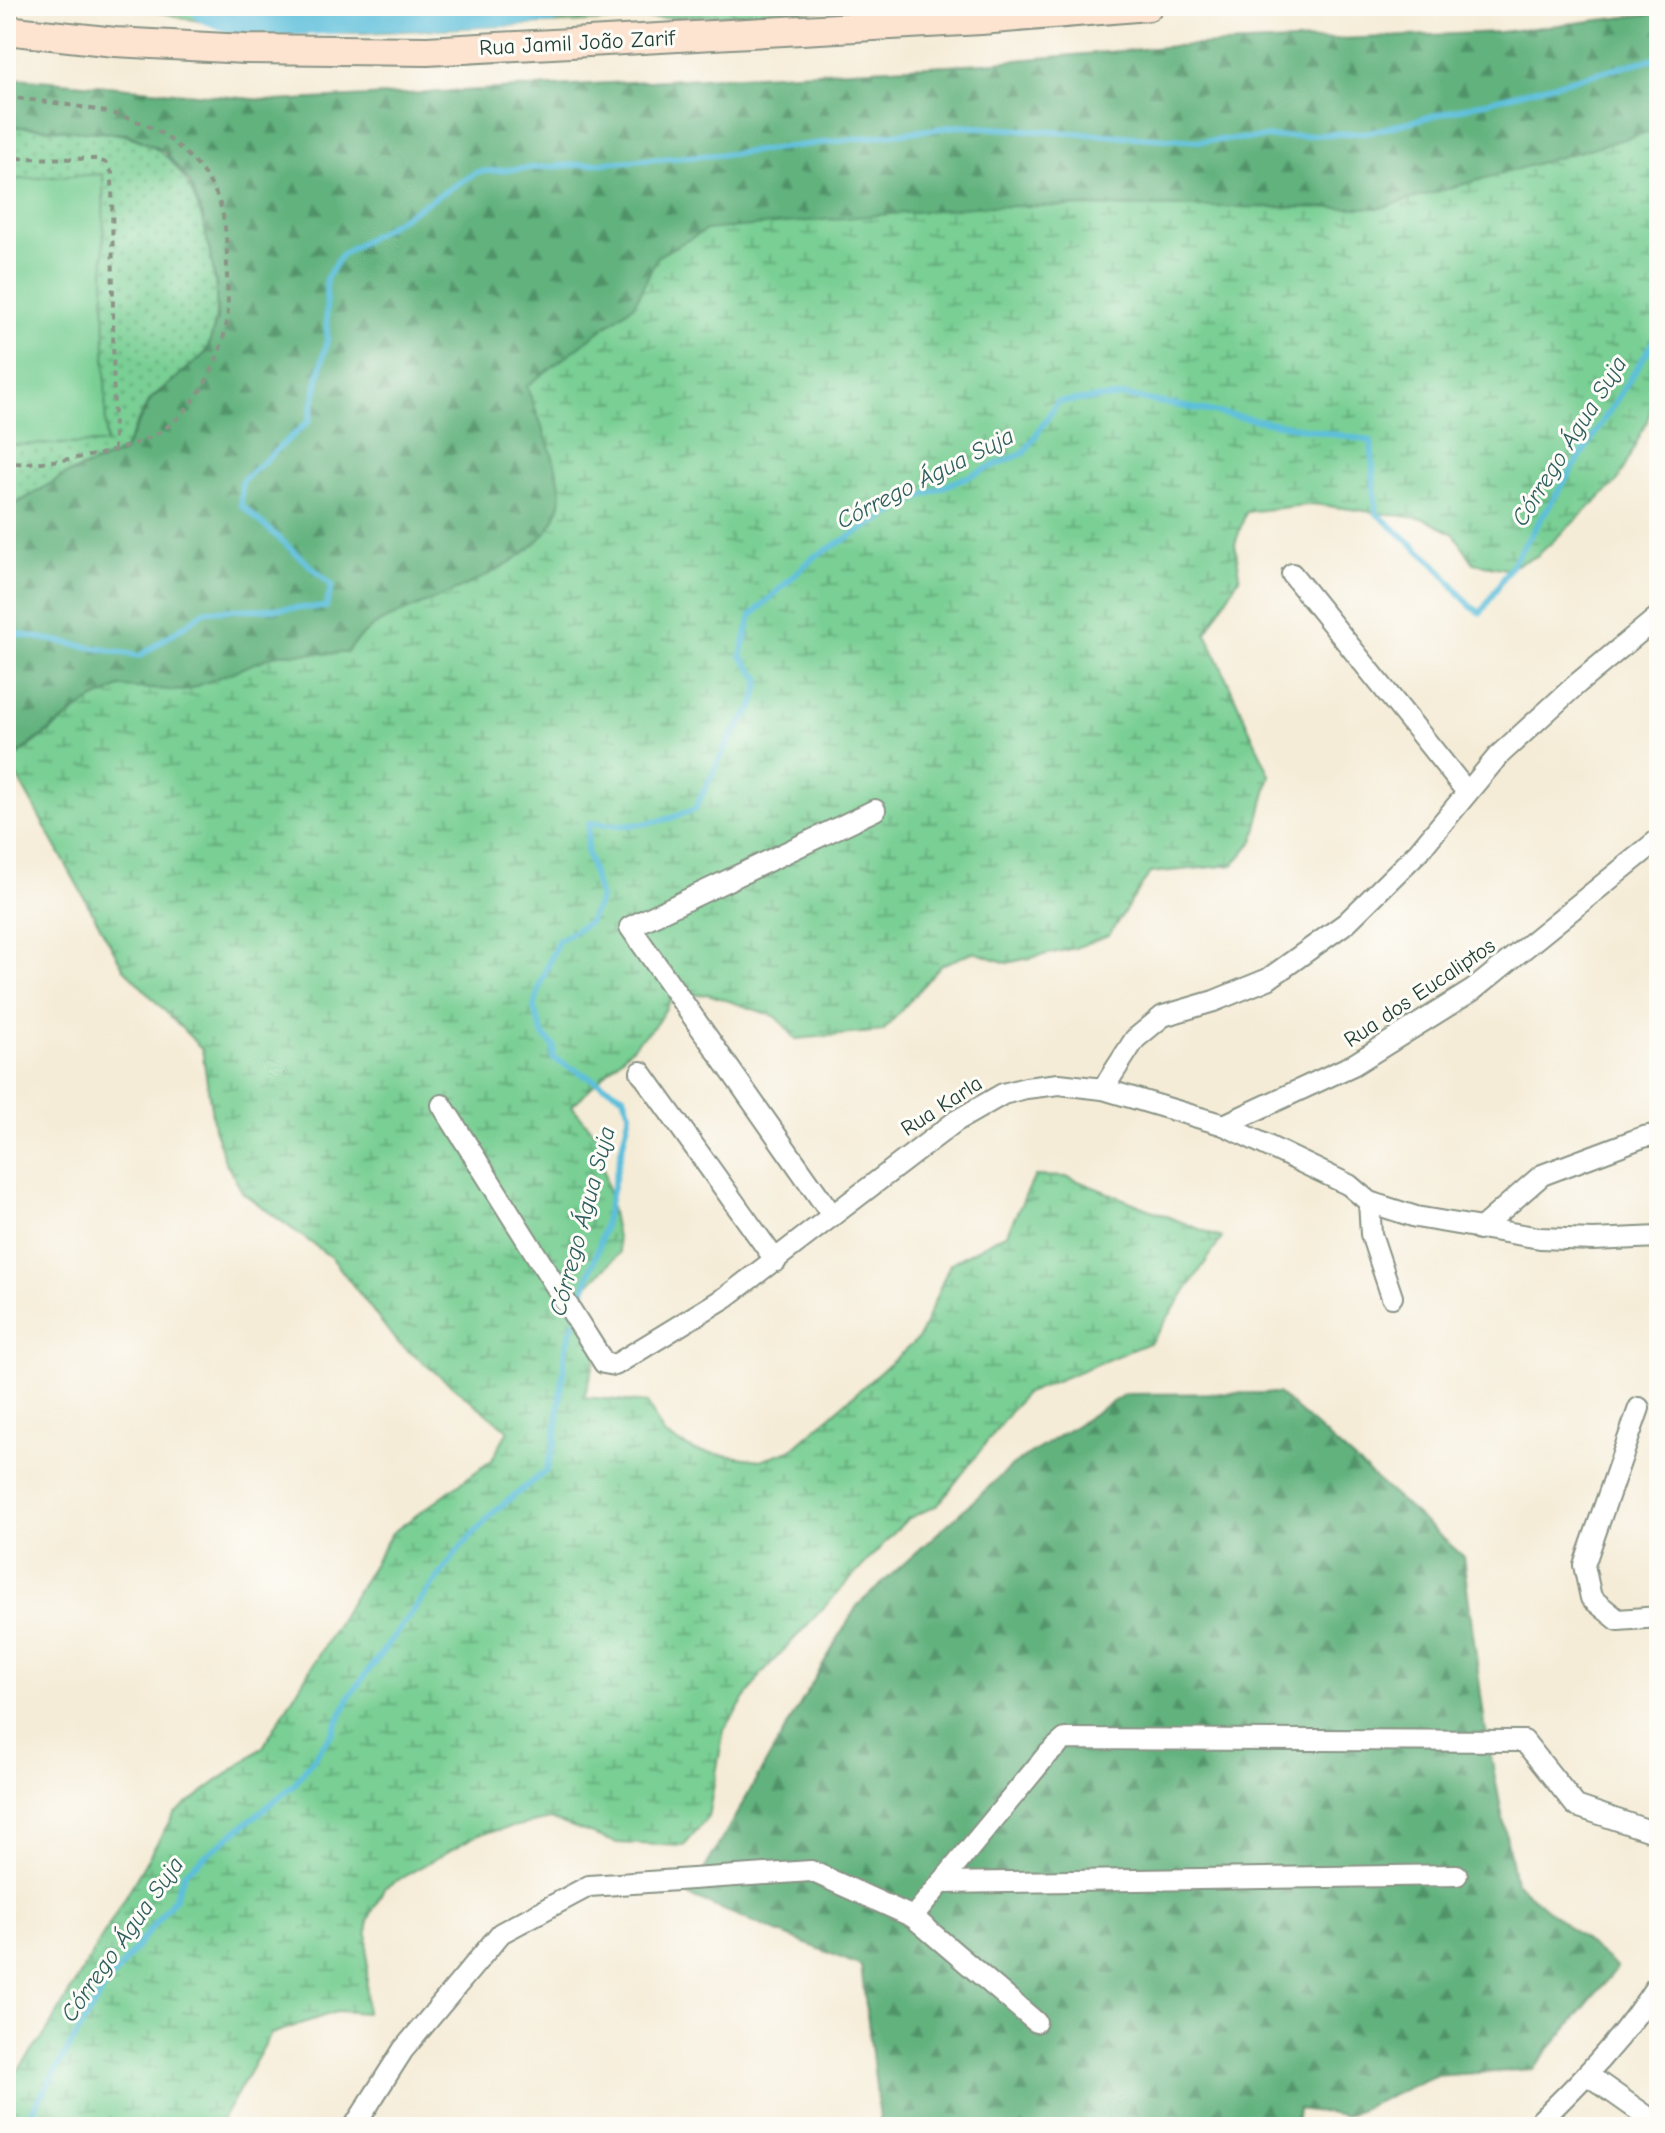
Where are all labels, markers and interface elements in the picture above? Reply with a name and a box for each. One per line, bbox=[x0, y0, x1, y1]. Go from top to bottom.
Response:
street label: Rua Jamil João Zarif bbox=[479, 25, 677, 61]
water label: Córrego Água Suja bbox=[1506, 351, 1632, 531]
water label: Córrego Água Suja bbox=[832, 421, 1018, 535]
street label: Rua dos Eucaliptos bbox=[1339, 933, 1500, 1053]
street label: Rua Karla bbox=[896, 1070, 987, 1142]
water label: Córrego Água Suja bbox=[543, 1123, 621, 1319]
water label: Córrego Água Suja bbox=[55, 1851, 189, 2027]

